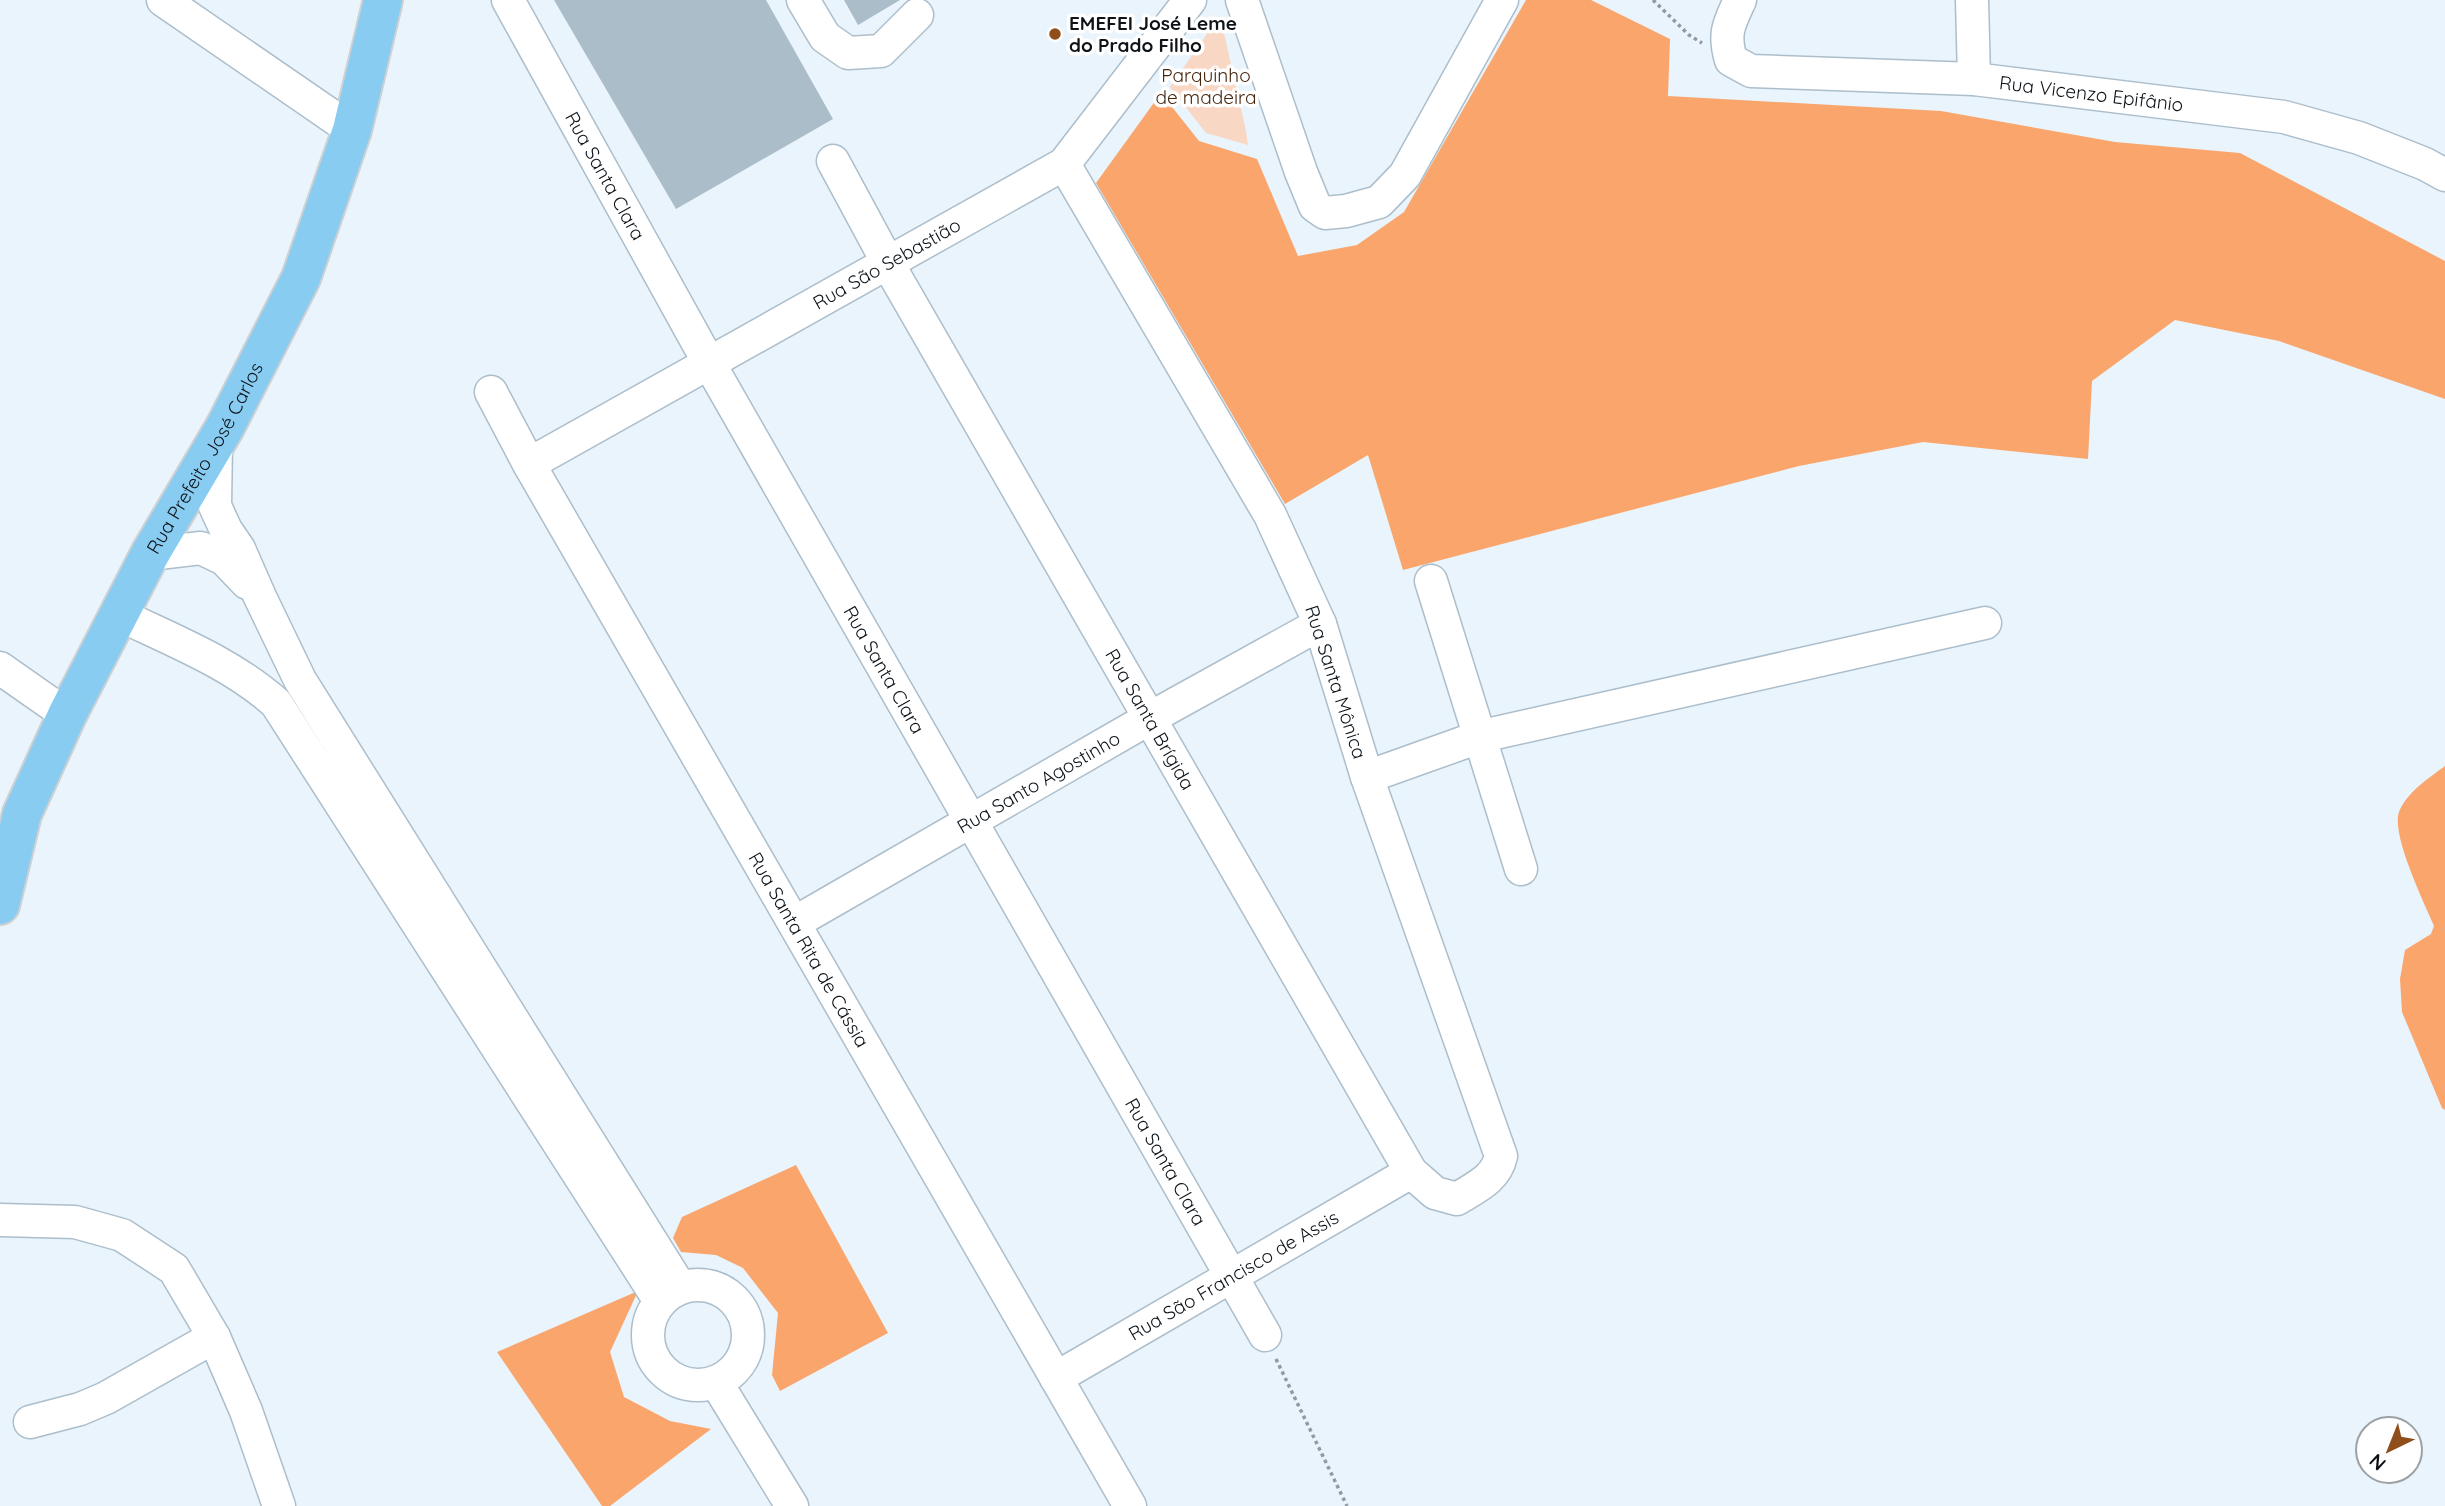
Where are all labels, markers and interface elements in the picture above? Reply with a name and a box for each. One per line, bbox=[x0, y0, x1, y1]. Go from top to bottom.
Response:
place label: EMEFEI José Leme do Prado Filho bbox=[1069, 11, 1237, 57]
marker: EMEFEI José Leme do Prado Filho bbox=[1047, 26, 1063, 42]
park label: Parquinho de madeira bbox=[1155, 63, 1257, 109]
street label: Rua Vicenzo Epifânio bbox=[1998, 70, 2185, 117]
street label: Rua Santa Clara bbox=[560, 107, 651, 244]
street label: Rua São Sebastião bbox=[808, 212, 965, 314]
street label: Rua Prefeito José Carlos bbox=[141, 358, 268, 558]
street label: Rua Santa Clara bbox=[838, 601, 930, 738]
street label: Rua Santa Mônica bbox=[1300, 602, 1372, 762]
street label: Rua Santa Brígida bbox=[1100, 644, 1200, 794]
street label: Rua Santo Agostinho bbox=[953, 726, 1124, 839]
street label: Rua Santa Rita de Cássia bbox=[743, 848, 875, 1051]
street label: Rua Santa Clara bbox=[1120, 1093, 1212, 1230]
street label: Rua São Francisco de Assis bbox=[1124, 1205, 1343, 1345]
north arrow bbox=[2354, 1415, 2424, 1485]
text: N bbox=[2364, 1449, 2391, 1476]

